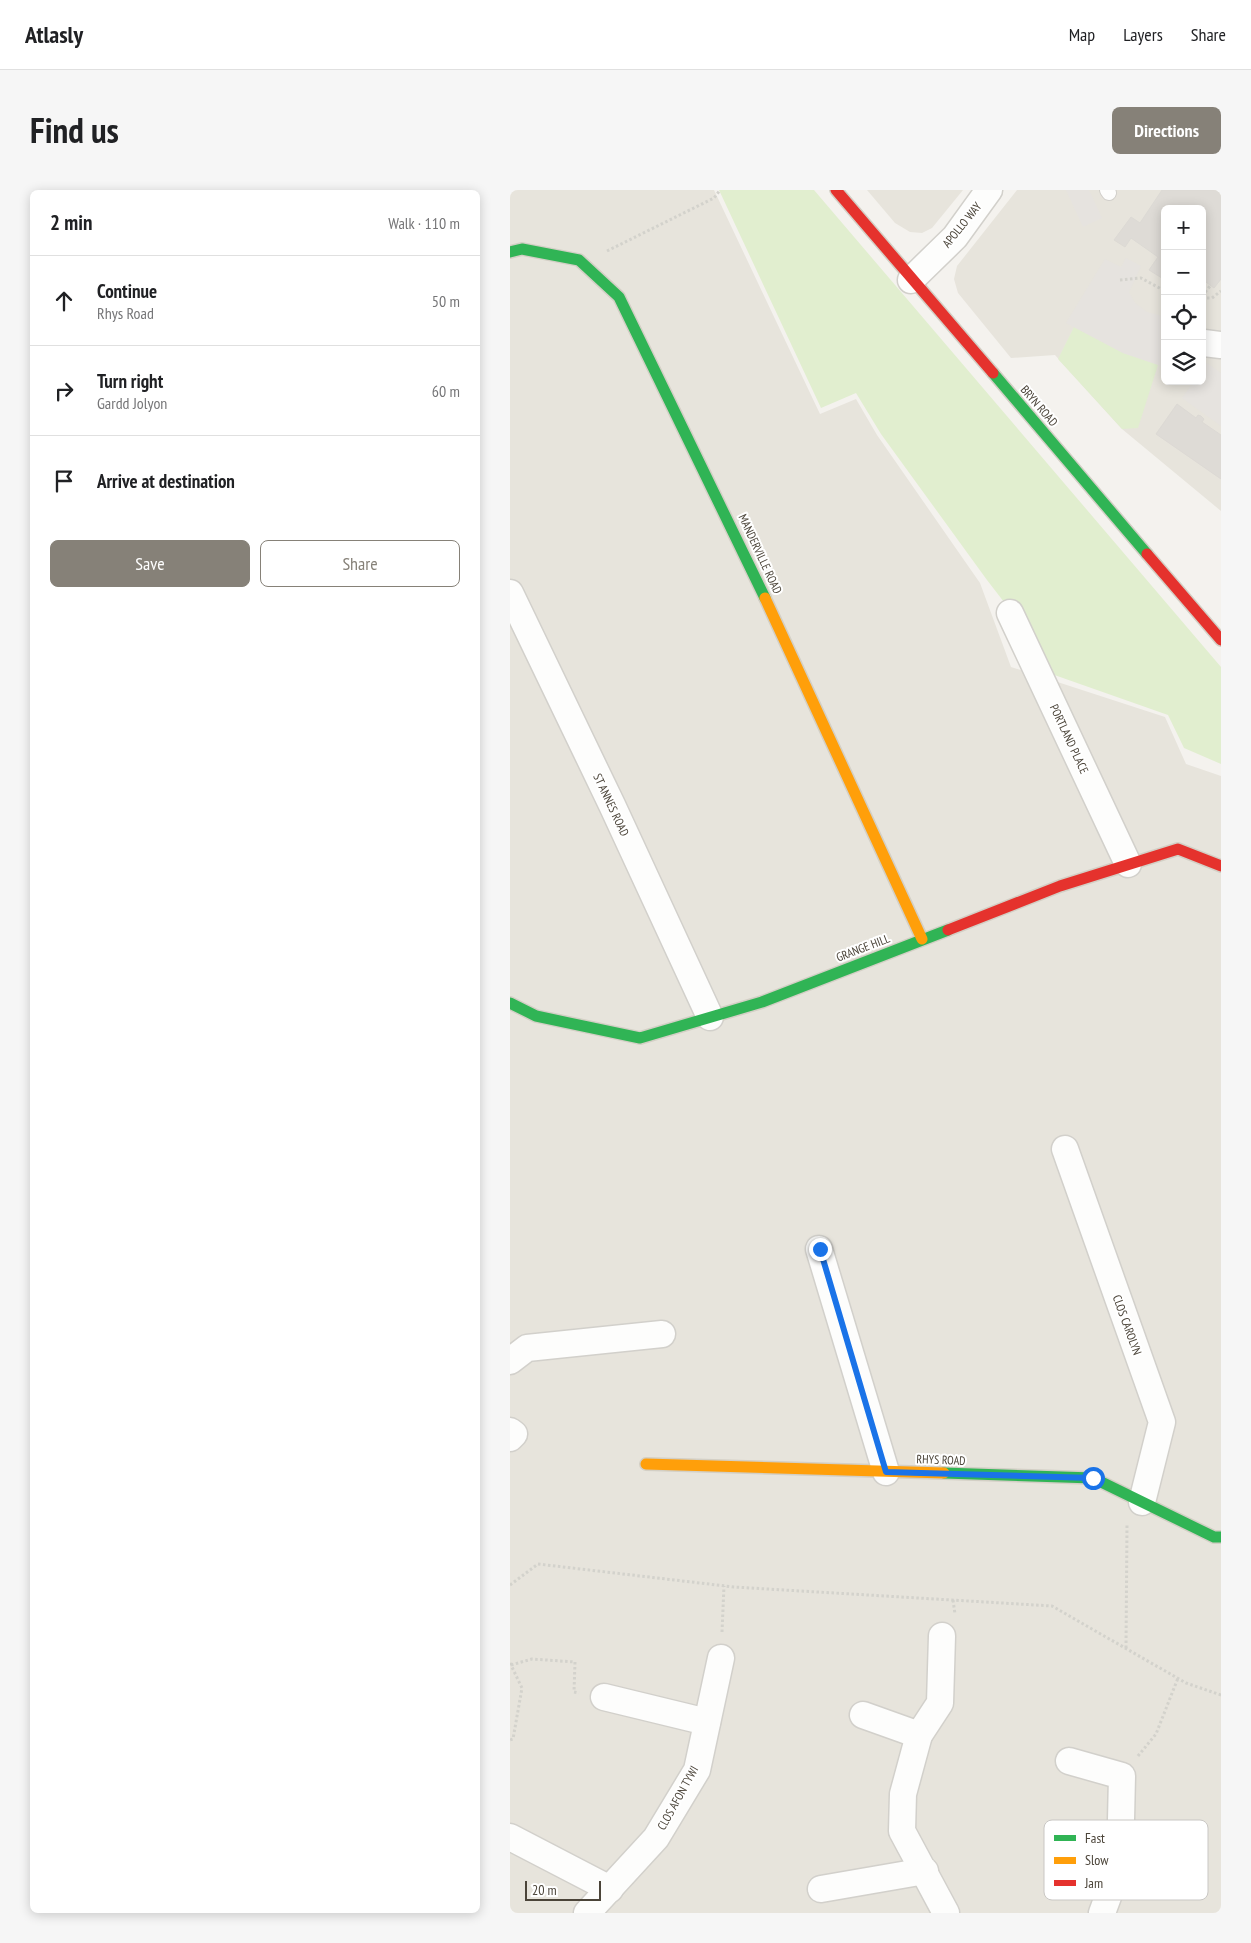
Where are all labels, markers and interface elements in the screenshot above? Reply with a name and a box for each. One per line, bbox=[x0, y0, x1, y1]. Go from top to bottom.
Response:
text: Atlasly bbox=[25, 19, 83, 50]
text: Map bbox=[1069, 23, 1095, 46]
text: Layers bbox=[1123, 23, 1163, 46]
text: Share bbox=[1191, 23, 1226, 46]
text: Find us bbox=[30, 107, 119, 153]
button: Directions bbox=[1112, 107, 1221, 154]
street label: APOLLO WAY bbox=[939, 199, 985, 250]
map controls bbox=[1161, 205, 1206, 385]
button: + bbox=[1161, 205, 1206, 250]
text: 2 min bbox=[50, 209, 92, 236]
text: Walk · 110 m bbox=[388, 213, 460, 233]
button: − bbox=[1161, 250, 1206, 295]
text: Continue bbox=[97, 279, 157, 303]
icon: ahead bbox=[50, 287, 78, 315]
text: 50 m bbox=[432, 291, 460, 311]
button: locate bbox=[1161, 295, 1206, 340]
text: Rhys Road bbox=[97, 303, 154, 323]
button: layers bbox=[1161, 340, 1206, 385]
text: Turn right bbox=[97, 369, 163, 393]
icon: right bbox=[50, 377, 78, 405]
text: 60 m bbox=[432, 381, 460, 401]
street label: BRYN ROAD bbox=[1018, 382, 1061, 429]
text: Gardd Jolyon bbox=[97, 393, 167, 413]
icon: arrive bbox=[50, 467, 78, 495]
text: Arrive at destination bbox=[97, 469, 235, 493]
street label: MANDERVILLE ROAD bbox=[735, 512, 785, 596]
button: Save bbox=[50, 540, 250, 587]
button: Share bbox=[260, 540, 460, 587]
street label: PORTLAND PLACE bbox=[1047, 702, 1092, 776]
street label: ST ANNES ROAD bbox=[590, 771, 633, 839]
street label: GRANGE HILL bbox=[834, 930, 892, 965]
route end bbox=[809, 1238, 832, 1261]
street label: CLOS CAROLYN bbox=[1110, 1293, 1145, 1357]
street label: RHYS ROAD bbox=[916, 1451, 966, 1468]
route start bbox=[1082, 1467, 1105, 1490]
street label: CLOS AFON TYWI bbox=[654, 1763, 701, 1832]
legend bbox=[1044, 1820, 1208, 1900]
text: Fast bbox=[1085, 1829, 1105, 1847]
text: Slow bbox=[1085, 1851, 1109, 1869]
text: Jam bbox=[1084, 1874, 1103, 1892]
scale bar bbox=[525, 1878, 601, 1901]
text: 20 m bbox=[532, 1881, 557, 1899]

